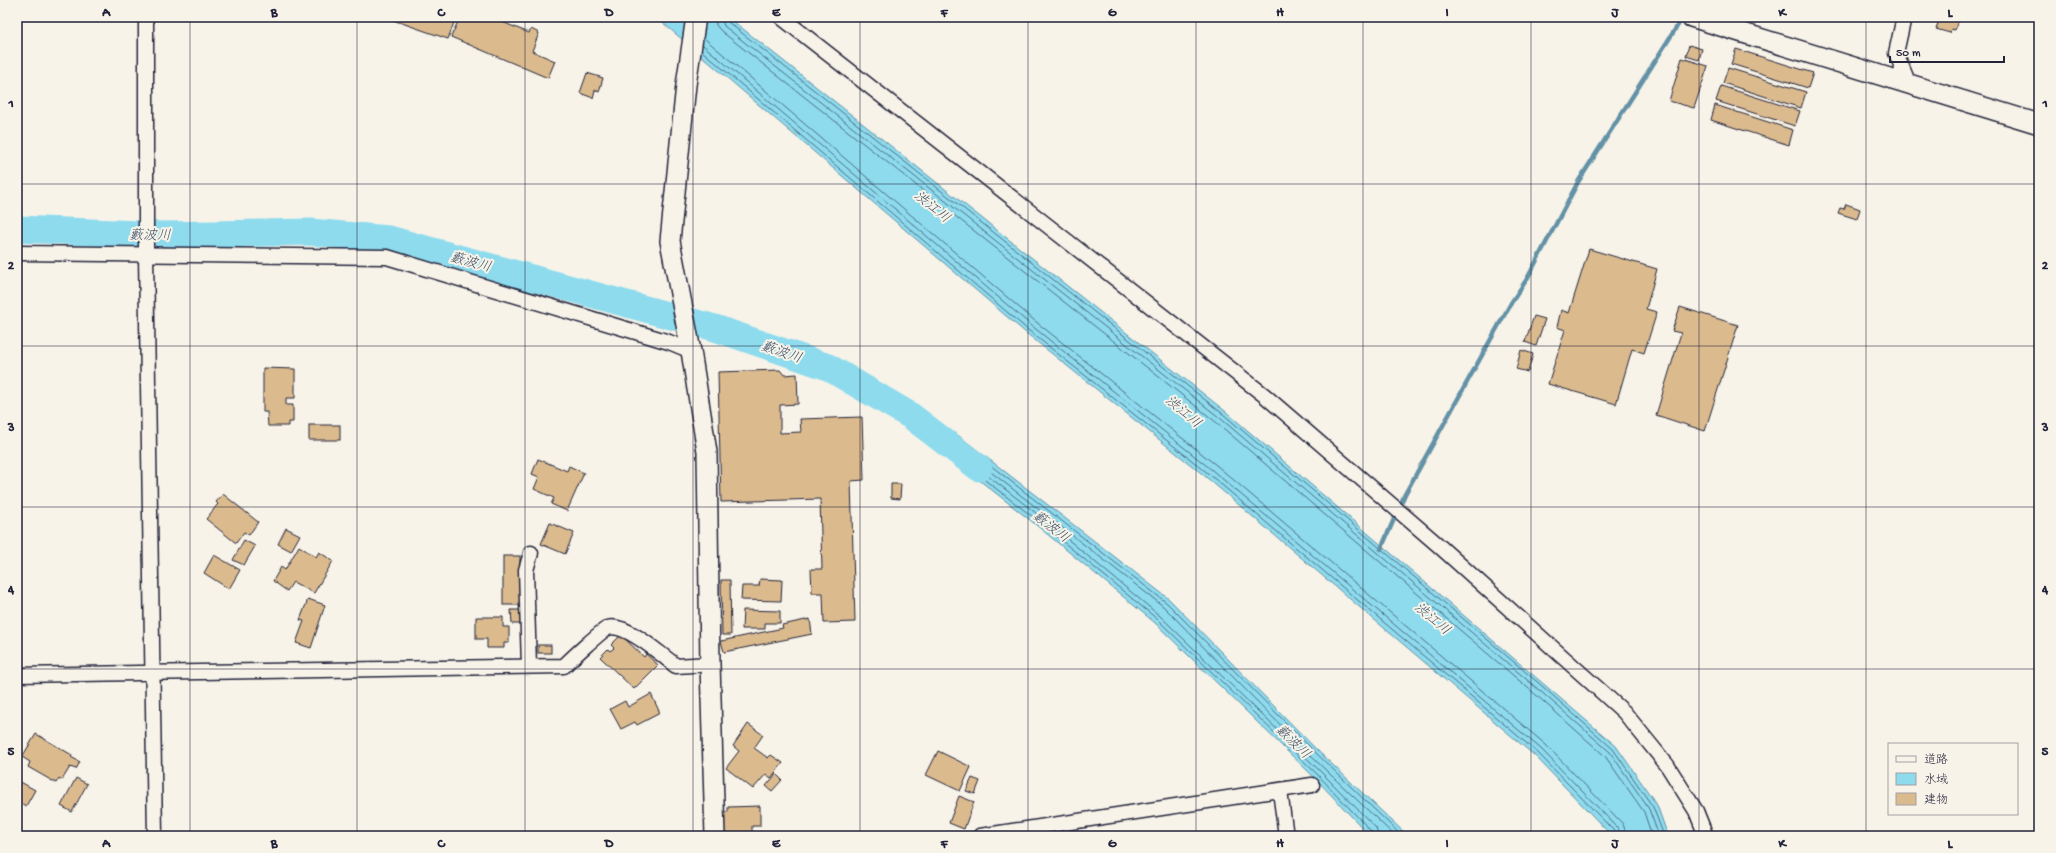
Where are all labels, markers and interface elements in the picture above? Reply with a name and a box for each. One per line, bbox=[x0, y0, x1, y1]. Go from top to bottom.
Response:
text: A bbox=[101, 6, 111, 21]
text: B bbox=[270, 6, 279, 21]
text: C bbox=[436, 6, 446, 21]
text: D bbox=[604, 6, 614, 21]
text: E bbox=[772, 6, 781, 21]
text: F bbox=[940, 6, 949, 21]
text: G bbox=[1108, 6, 1117, 21]
text: H bbox=[1276, 6, 1284, 21]
text: I bbox=[1445, 6, 1449, 21]
text: J bbox=[1611, 6, 1620, 21]
text: K bbox=[1777, 6, 1787, 21]
text: L bbox=[1948, 6, 1954, 21]
scale bar bbox=[1890, 38, 2004, 64]
text: 50 m bbox=[1896, 47, 1921, 61]
text: 1 bbox=[7, 97, 14, 112]
text: 1 bbox=[2041, 97, 2048, 112]
water label: 渋江川 bbox=[910, 187, 954, 228]
water label: 藪波川 bbox=[129, 227, 171, 245]
water label: 藪波川 bbox=[448, 249, 493, 277]
text: 2 bbox=[8, 259, 15, 274]
text: 2 bbox=[2042, 259, 2049, 274]
water label: 藪波川 bbox=[759, 338, 804, 368]
water label: 渋江川 bbox=[1161, 392, 1205, 433]
text: 3 bbox=[7, 421, 15, 436]
text: 3 bbox=[2041, 421, 2049, 436]
water label: 藪波川 bbox=[1029, 508, 1073, 548]
text: 4 bbox=[7, 583, 15, 598]
text: 4 bbox=[2041, 583, 2049, 598]
water label: 渋江川 bbox=[1410, 599, 1454, 640]
water label: 藪波川 bbox=[1271, 721, 1314, 764]
legend bbox=[1888, 743, 2018, 815]
text: 5 bbox=[8, 745, 15, 760]
text: 5 bbox=[2042, 745, 2049, 760]
text: 道路 bbox=[1924, 753, 1948, 768]
text: 水域 bbox=[1924, 773, 1948, 788]
text: 建物 bbox=[1924, 793, 1948, 808]
text: A bbox=[101, 837, 111, 852]
text: B bbox=[270, 837, 279, 852]
text: C bbox=[436, 837, 446, 852]
text: D bbox=[604, 837, 614, 852]
text: E bbox=[772, 837, 781, 852]
text: F bbox=[940, 837, 949, 852]
text: G bbox=[1108, 837, 1117, 852]
text: H bbox=[1276, 837, 1284, 852]
text: I bbox=[1445, 837, 1449, 852]
text: J bbox=[1611, 837, 1620, 852]
text: K bbox=[1777, 837, 1787, 852]
text: L bbox=[1948, 837, 1954, 852]

